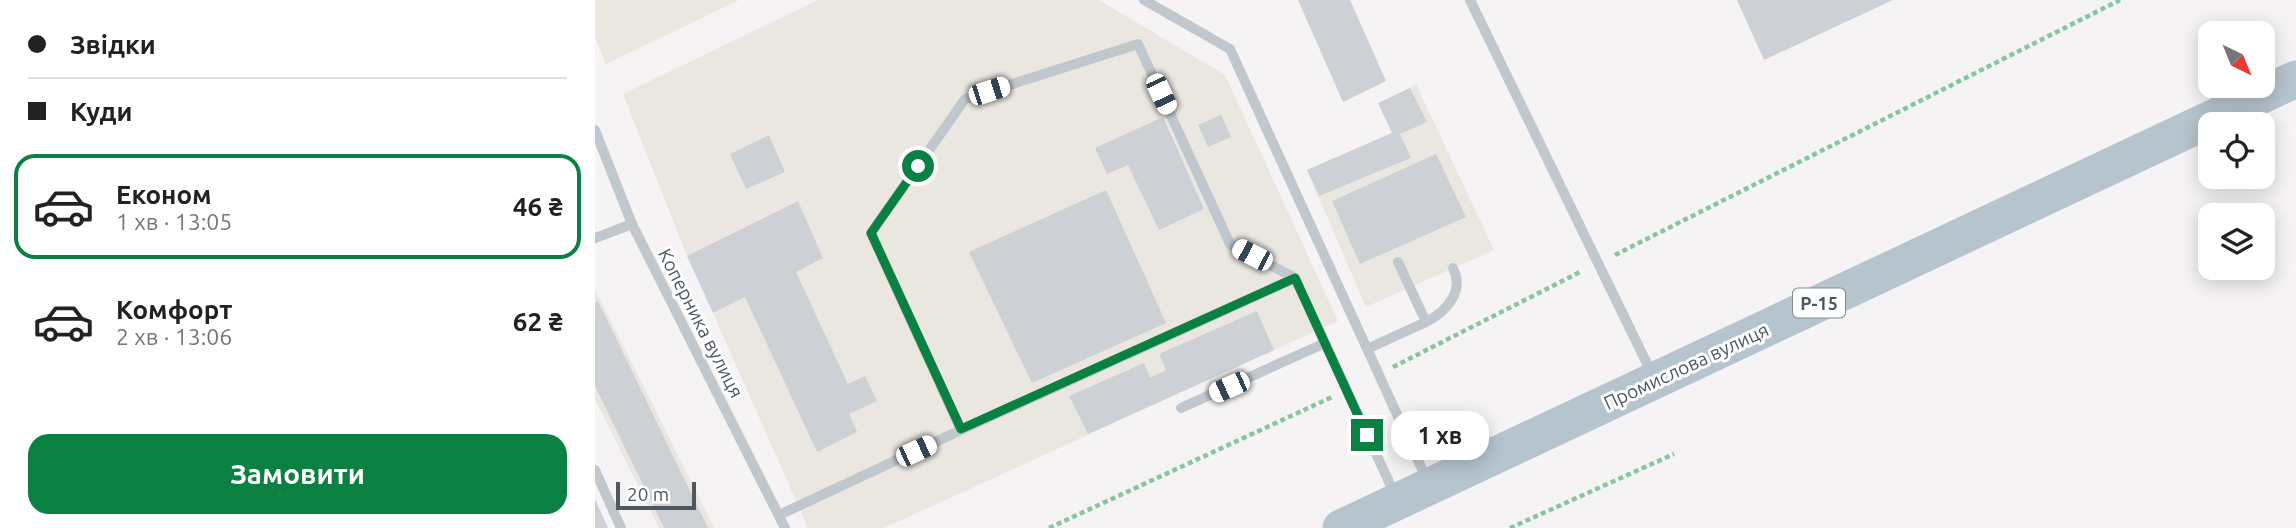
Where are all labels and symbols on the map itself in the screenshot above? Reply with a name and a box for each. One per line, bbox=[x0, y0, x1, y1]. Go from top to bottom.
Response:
north arrow bbox=[2198, 21, 2275, 98]
car bbox=[1143, 71, 1180, 117]
car bbox=[966, 75, 1013, 107]
route start bbox=[902, 150, 934, 182]
car bbox=[1229, 236, 1276, 274]
street label: Коперника вулиця bbox=[654, 245, 748, 401]
road number: Р-15 bbox=[1793, 288, 1845, 318]
street label: Промислова вулиця bbox=[1600, 318, 1772, 414]
car bbox=[1206, 369, 1253, 405]
callout: 1 хв bbox=[1391, 410, 1489, 460]
route end bbox=[1351, 419, 1383, 451]
car bbox=[893, 433, 940, 469]
scale bar bbox=[616, 479, 697, 511]

